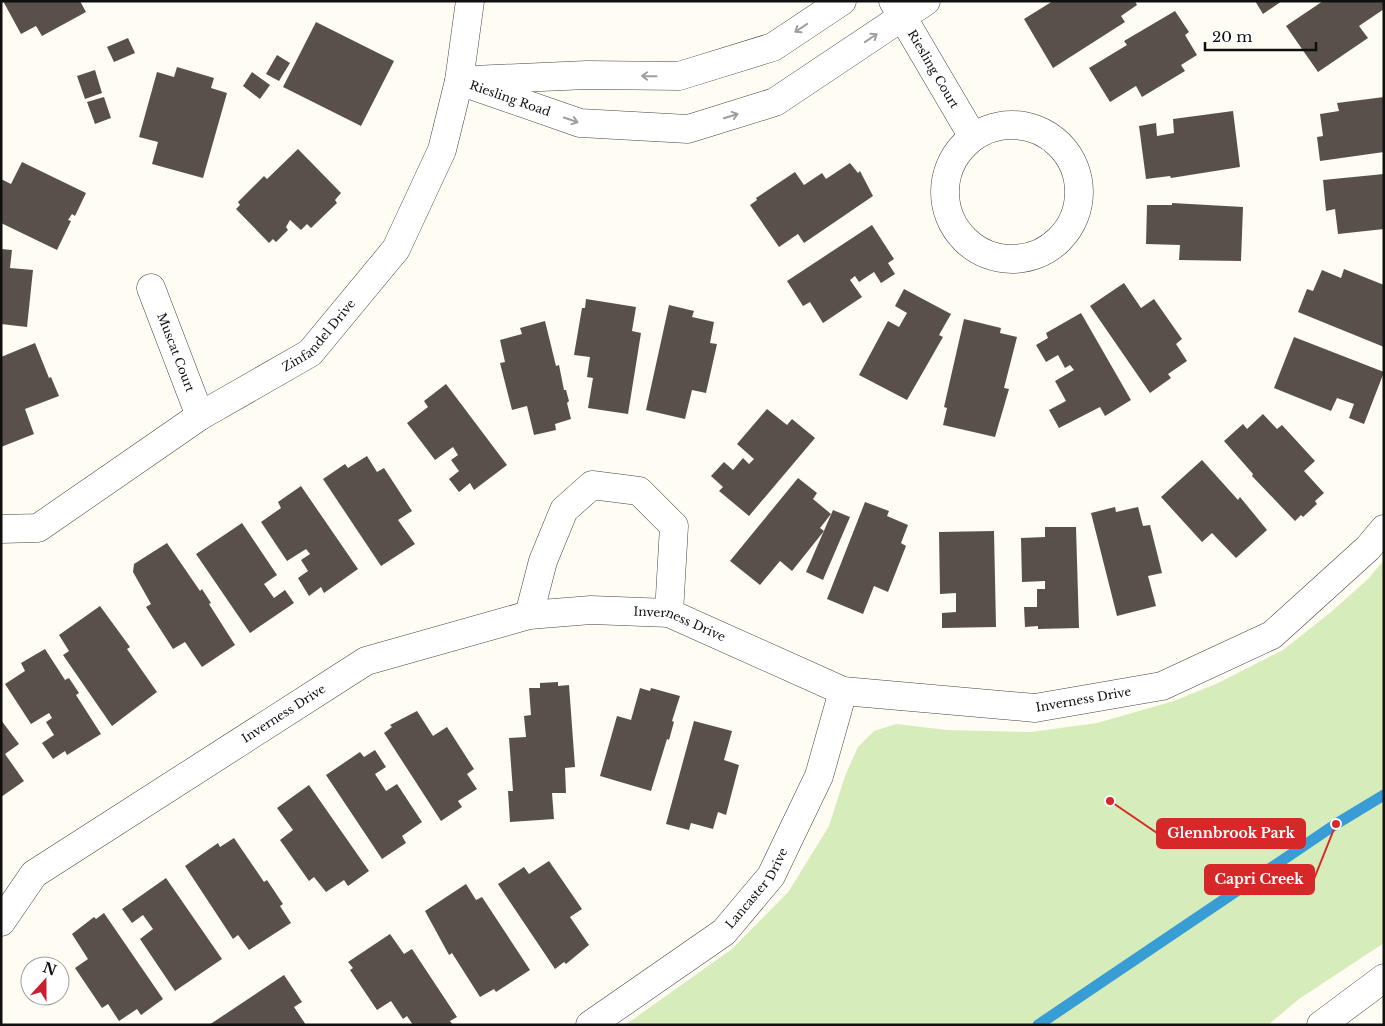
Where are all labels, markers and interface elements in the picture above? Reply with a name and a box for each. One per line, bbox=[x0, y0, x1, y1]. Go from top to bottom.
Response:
scale bar bbox=[1205, 20, 1316, 52]
one-way arrow bbox=[794, 23, 808, 33]
street label: Riesling Court bbox=[905, 27, 963, 111]
text: 20 m bbox=[1212, 27, 1252, 46]
one-way arrow bbox=[864, 32, 878, 42]
one-way arrow bbox=[641, 71, 657, 81]
street label: Riesling Road bbox=[468, 77, 553, 119]
one-way arrow bbox=[722, 110, 738, 120]
one-way arrow bbox=[562, 116, 578, 125]
street label: Zinfandel Drive bbox=[279, 296, 358, 374]
street label: Muscat Court bbox=[154, 311, 198, 394]
street label: Inverness Drive bbox=[633, 604, 728, 644]
street label: Inverness Drive bbox=[239, 681, 328, 746]
street label: Inverness Drive bbox=[1035, 683, 1132, 715]
callout: Glennbrook Park bbox=[1157, 819, 1305, 848]
text: Glennbrook Park bbox=[1167, 824, 1296, 842]
street label: Lancaster Drive bbox=[722, 845, 790, 932]
callout: Capri Creek bbox=[1205, 865, 1314, 894]
text: Capri Creek bbox=[1214, 870, 1304, 888]
north arrow bbox=[20, 956, 70, 1006]
text: N bbox=[40, 958, 59, 980]

